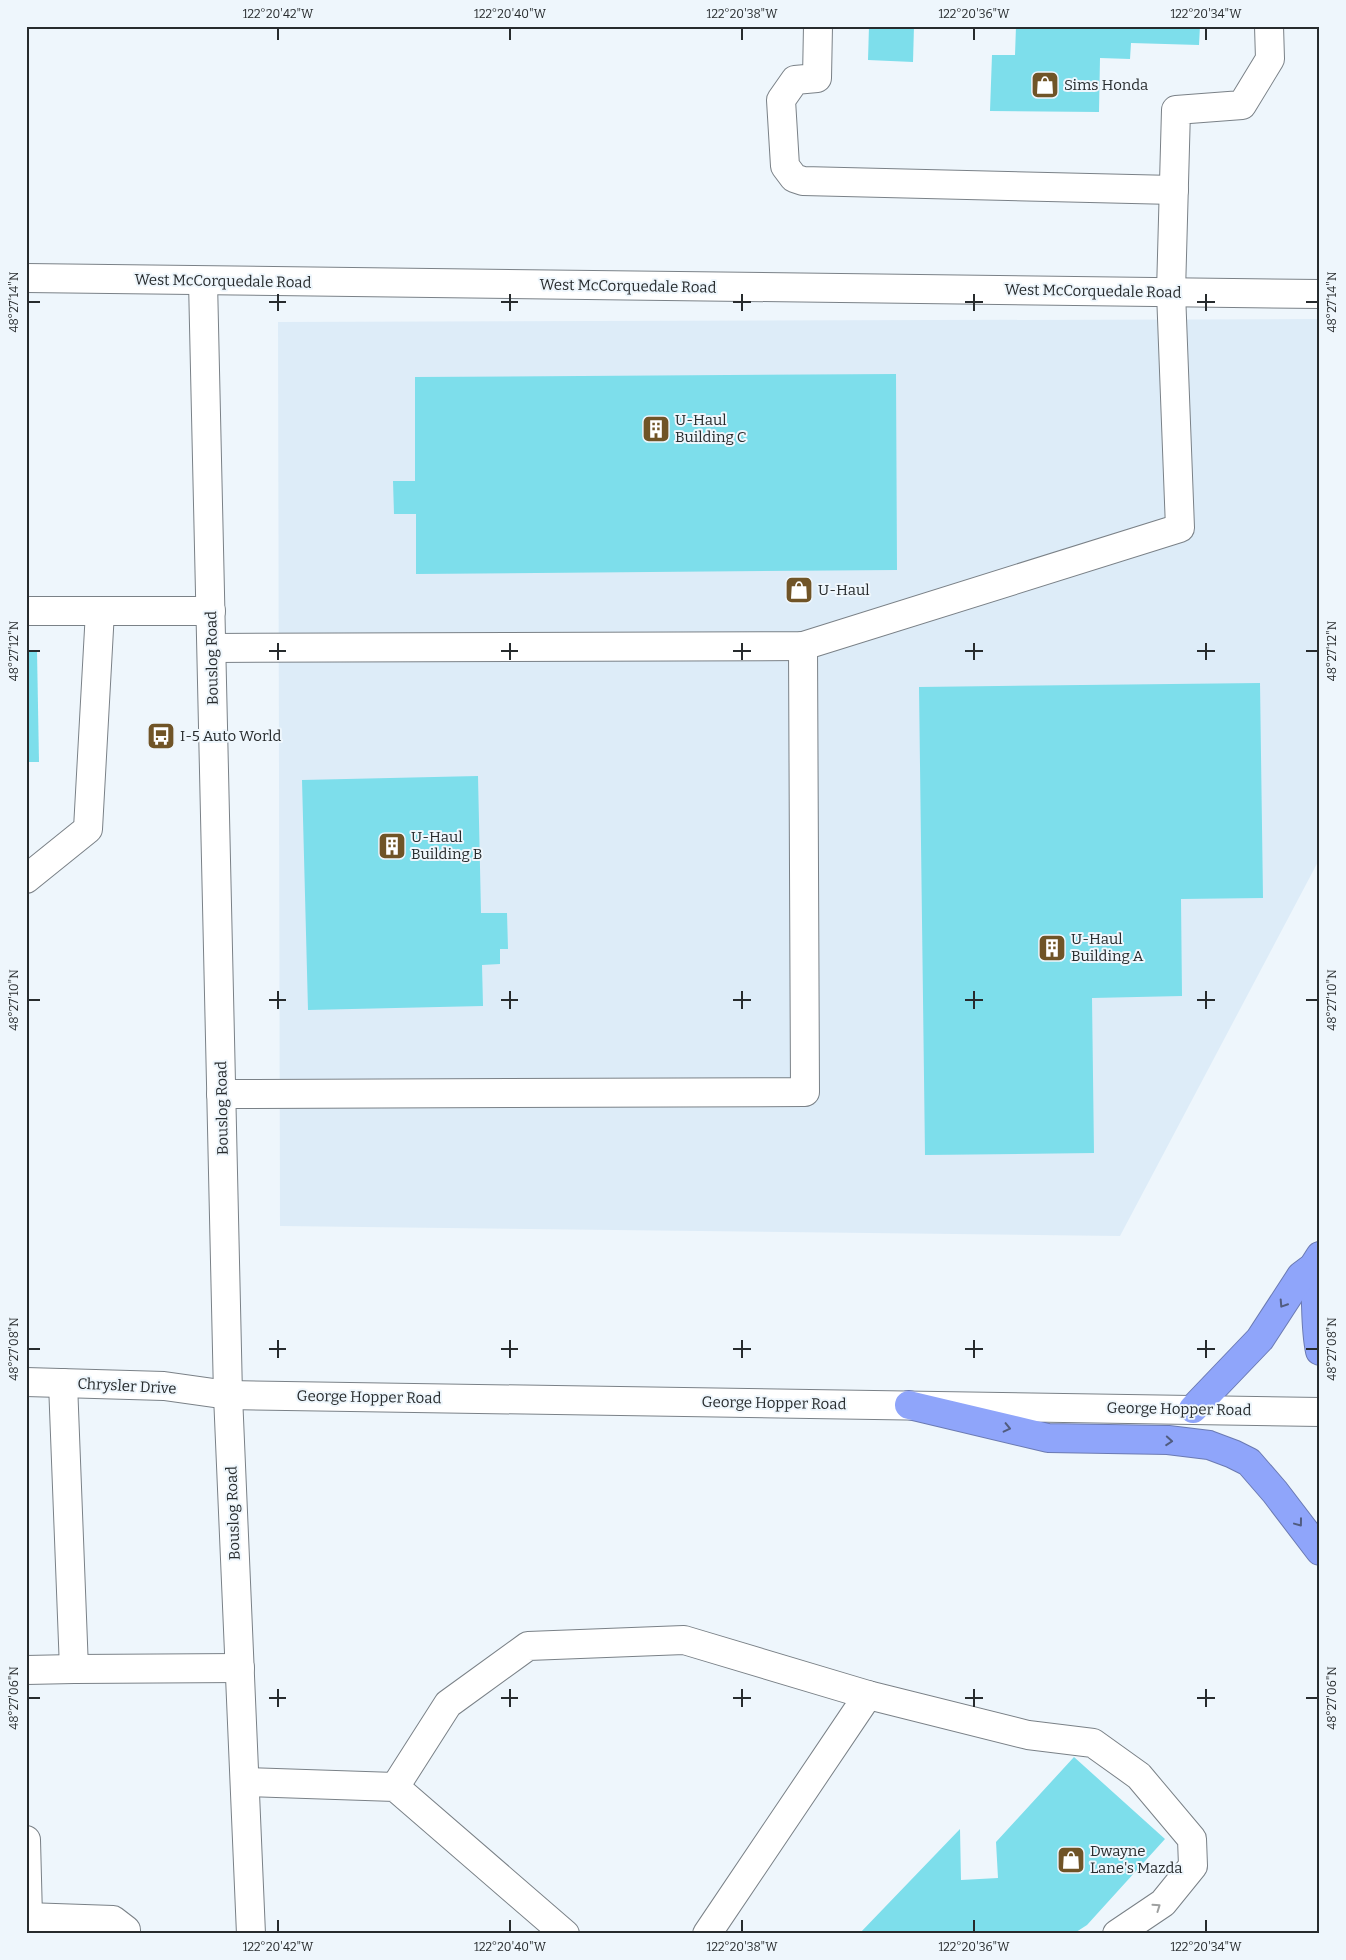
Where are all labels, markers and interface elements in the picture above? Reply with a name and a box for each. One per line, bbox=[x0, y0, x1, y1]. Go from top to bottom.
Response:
text: 122°20'42"W bbox=[243, 7, 314, 21]
text: 122°20'40"W bbox=[474, 7, 547, 21]
text: 122°20'38"W bbox=[707, 7, 778, 21]
text: 122°20'36"W bbox=[938, 7, 1010, 21]
text: 122°20'34"W bbox=[1170, 7, 1242, 21]
shop icon: Sims Honda bbox=[1030, 70, 1060, 100]
place label: Sims Honda bbox=[1064, 76, 1148, 94]
street label: West McCorquedale Road bbox=[134, 270, 312, 292]
text: 48°27'14"N bbox=[7, 271, 21, 332]
text: 48°27'14"N bbox=[1325, 271, 1339, 332]
street label: West McCorquedale Road bbox=[539, 275, 717, 297]
street label: West McCorquedale Road bbox=[1004, 280, 1182, 302]
place label: U-Haul Building C bbox=[675, 411, 746, 446]
building icon: U-Haul Building C bbox=[641, 414, 671, 444]
shop icon: U-Haul bbox=[784, 575, 814, 605]
place label: U-Haul bbox=[818, 581, 870, 599]
street label: Bouslog Road bbox=[202, 611, 222, 705]
text: 48°27'12"N bbox=[7, 620, 21, 681]
text: 48°27'12"N bbox=[1325, 620, 1339, 681]
bus stop icon: I-5 Auto World bbox=[146, 721, 176, 751]
place label: I-5 Auto World bbox=[180, 727, 282, 745]
place label: U-Haul Building B bbox=[411, 828, 482, 863]
building icon: U-Haul Building B bbox=[377, 831, 407, 861]
place label: U-Haul Building A bbox=[1071, 930, 1144, 965]
building icon: U-Haul Building A bbox=[1037, 933, 1067, 963]
text: 48°27'10"N bbox=[7, 969, 21, 1031]
text: 48°27'10"N bbox=[1325, 969, 1339, 1031]
street label: Bouslog Road bbox=[212, 1061, 232, 1155]
one-way arrow bbox=[1279, 1299, 1289, 1308]
text: 48°27'08"N bbox=[7, 1317, 21, 1381]
text: 48°27'08"N bbox=[1325, 1317, 1339, 1381]
street label: Chrysler Drive bbox=[77, 1374, 177, 1398]
street label: George Hopper Road bbox=[296, 1387, 442, 1407]
street label: George Hopper Road bbox=[701, 1393, 847, 1413]
street label: George Hopper Road bbox=[1106, 1399, 1252, 1419]
one-way arrow bbox=[1003, 1422, 1012, 1433]
one-way arrow bbox=[1165, 1435, 1173, 1446]
street label: Bouslog Road bbox=[222, 1466, 244, 1560]
one-way arrow bbox=[1293, 1517, 1302, 1527]
text: 48°27'06"N bbox=[7, 1666, 21, 1730]
text: 48°27'06"N bbox=[1325, 1666, 1339, 1730]
place label: Dwayne Lane's Mazda bbox=[1090, 1842, 1182, 1877]
shop icon: Dwayne Lane's Mazda bbox=[1056, 1845, 1086, 1875]
one-way arrow bbox=[1151, 1904, 1161, 1913]
text: 122°20'42"W bbox=[243, 1940, 314, 1954]
text: 122°20'40"W bbox=[474, 1940, 547, 1954]
text: 122°20'38"W bbox=[707, 1940, 778, 1954]
text: 122°20'36"W bbox=[938, 1940, 1010, 1954]
text: 122°20'34"W bbox=[1170, 1940, 1242, 1954]

